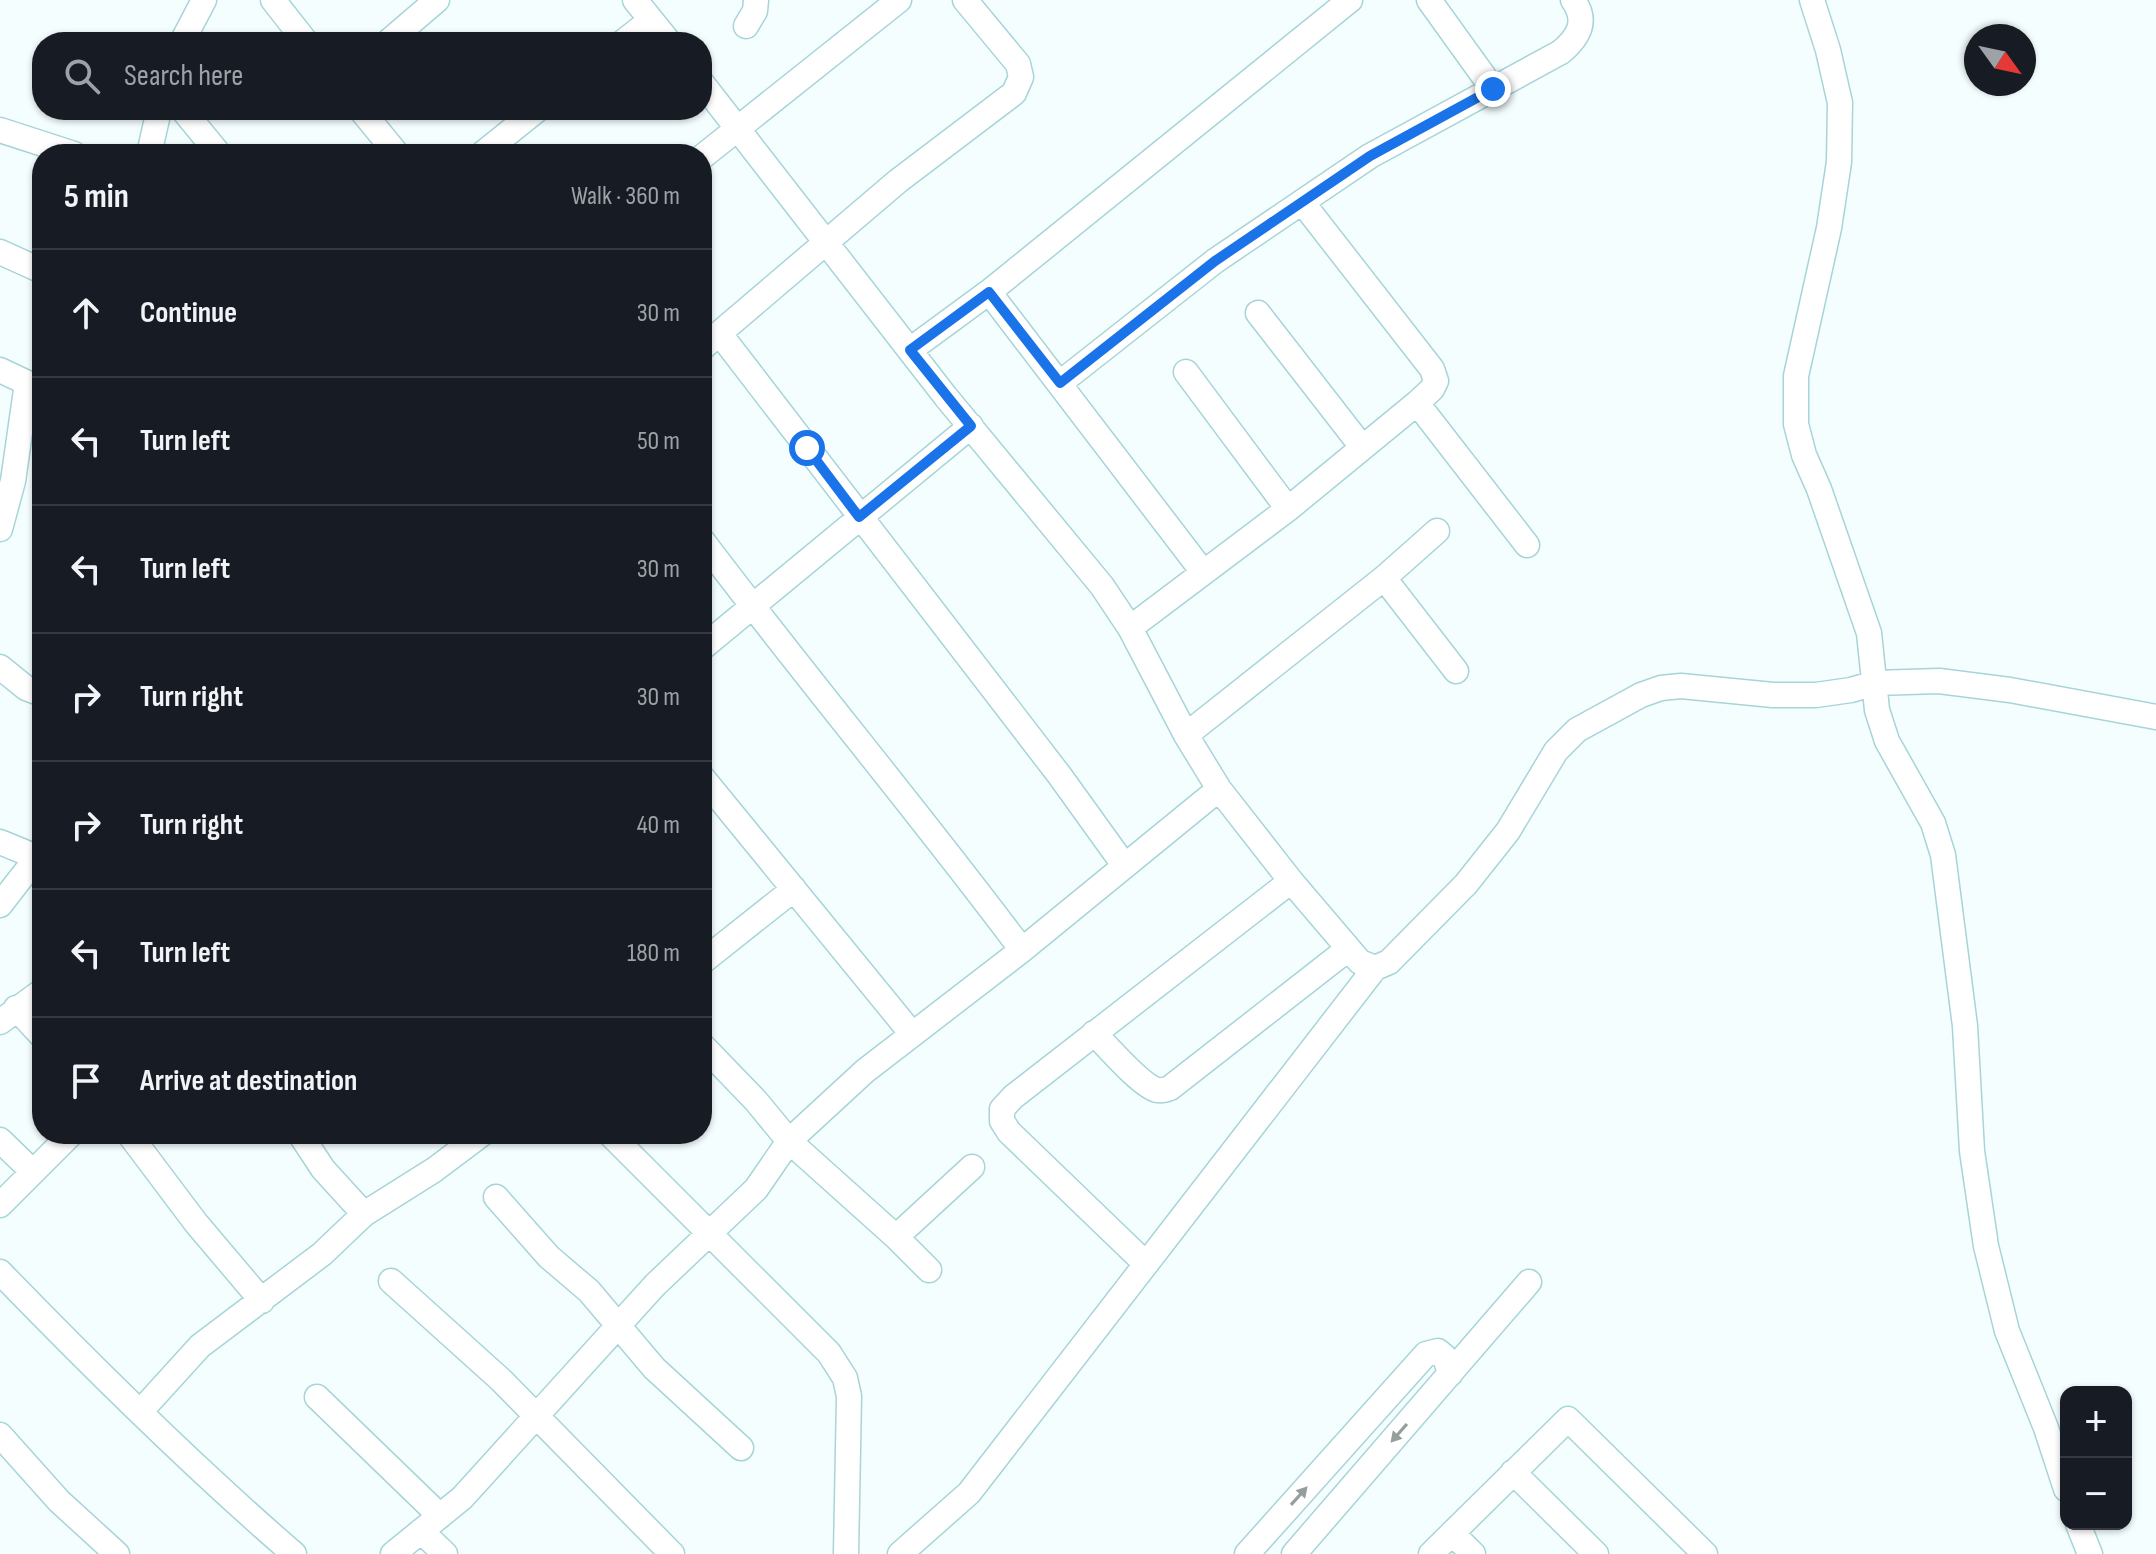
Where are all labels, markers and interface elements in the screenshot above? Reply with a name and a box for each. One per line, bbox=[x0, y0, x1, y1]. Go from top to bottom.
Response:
north arrow bbox=[1964, 24, 2036, 96]
search box bbox=[32, 32, 712, 120]
icon: search bbox=[60, 54, 104, 98]
text: Search here bbox=[124, 58, 243, 94]
route end bbox=[1475, 71, 1511, 107]
text: 5 min bbox=[64, 176, 129, 217]
text: Walk · 360 m bbox=[571, 181, 680, 212]
icon: ahead bbox=[64, 291, 108, 335]
text: Continue bbox=[140, 295, 237, 331]
text: 30 m bbox=[637, 298, 680, 329]
icon: left bbox=[64, 419, 108, 463]
text: Turn left bbox=[140, 423, 230, 459]
text: 50 m bbox=[637, 426, 680, 457]
route start bbox=[789, 430, 825, 466]
icon: left bbox=[64, 547, 108, 591]
text: Turn left bbox=[140, 551, 230, 587]
text: 30 m bbox=[637, 554, 680, 585]
icon: right bbox=[64, 675, 108, 719]
text: Turn right bbox=[140, 679, 243, 715]
text: 30 m bbox=[637, 682, 680, 713]
icon: right bbox=[64, 803, 108, 847]
text: Turn right bbox=[140, 807, 243, 843]
text: 40 m bbox=[637, 810, 680, 841]
icon: left bbox=[64, 931, 108, 975]
text: Turn left bbox=[140, 935, 230, 971]
text: 180 m bbox=[627, 938, 680, 969]
icon: arrive bbox=[64, 1059, 108, 1103]
text: Arrive at destination bbox=[140, 1063, 357, 1099]
map controls bbox=[2060, 1386, 2132, 1530]
button: + bbox=[2060, 1386, 2132, 1458]
one-way arrow bbox=[1391, 1423, 1408, 1443]
button: − bbox=[2060, 1458, 2132, 1530]
one-way arrow bbox=[1290, 1486, 1308, 1505]

